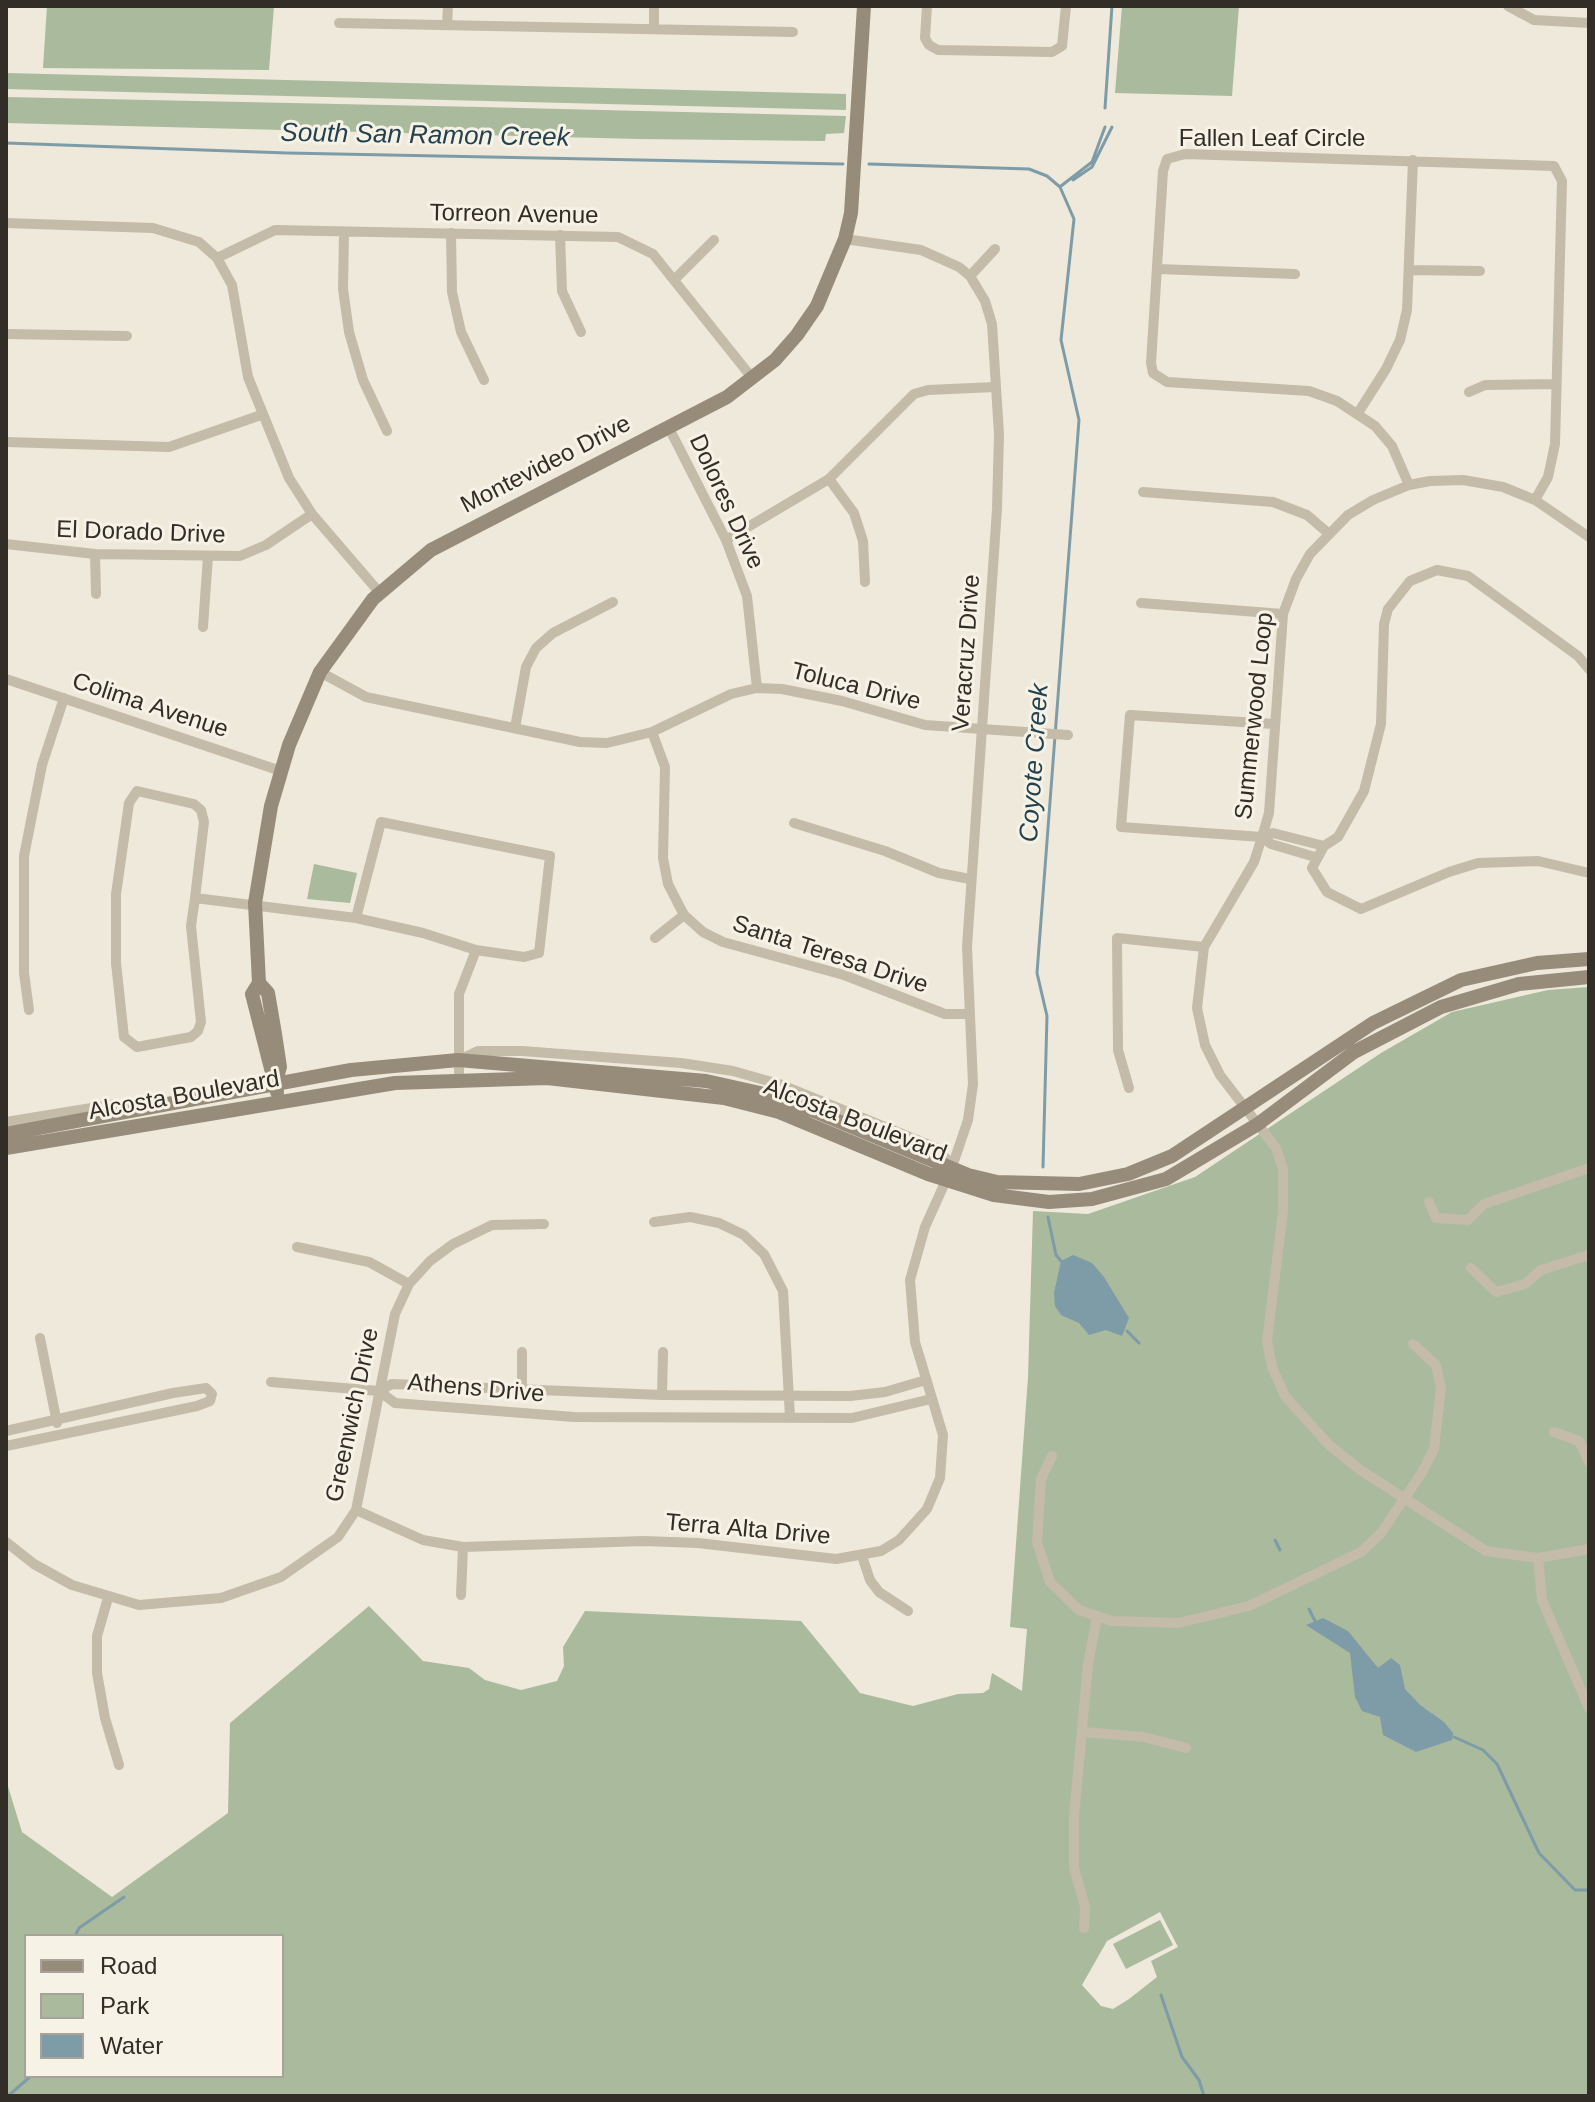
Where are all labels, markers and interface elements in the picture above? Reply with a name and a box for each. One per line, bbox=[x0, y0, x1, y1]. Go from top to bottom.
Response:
water label: South San Ramon Creek bbox=[280, 118, 570, 154]
street label: Fallen Leaf Circle bbox=[1179, 125, 1365, 153]
street label: Torreon Avenue bbox=[429, 199, 599, 231]
street label: Montevideo Drive bbox=[456, 410, 636, 520]
street label: Dolores Drive bbox=[682, 430, 770, 574]
street label: El Dorado Drive bbox=[56, 516, 226, 550]
street label: Veracruz Drive bbox=[947, 573, 987, 733]
street label: Summerwood Loop bbox=[1230, 611, 1280, 821]
street label: Toluca Drive bbox=[788, 657, 924, 717]
street label: Colima Avenue bbox=[68, 667, 232, 745]
water label: Coyote Creek bbox=[1014, 683, 1056, 843]
street label: Santa Teresa Drive bbox=[728, 910, 932, 1000]
street label: Alcosta Boulevard bbox=[86, 1065, 282, 1127]
street label: Alcosta Boulevard bbox=[760, 1073, 950, 1169]
street label: Greenwich Drive bbox=[320, 1325, 386, 1505]
street label: Athens Drive bbox=[406, 1369, 546, 1409]
street label: Terra Alta Drive bbox=[664, 1508, 832, 1552]
legend bbox=[24, 1934, 284, 2078]
text: Road bbox=[100, 1952, 157, 1979]
text: Park bbox=[100, 1992, 149, 2019]
text: Water bbox=[100, 2032, 163, 2059]

